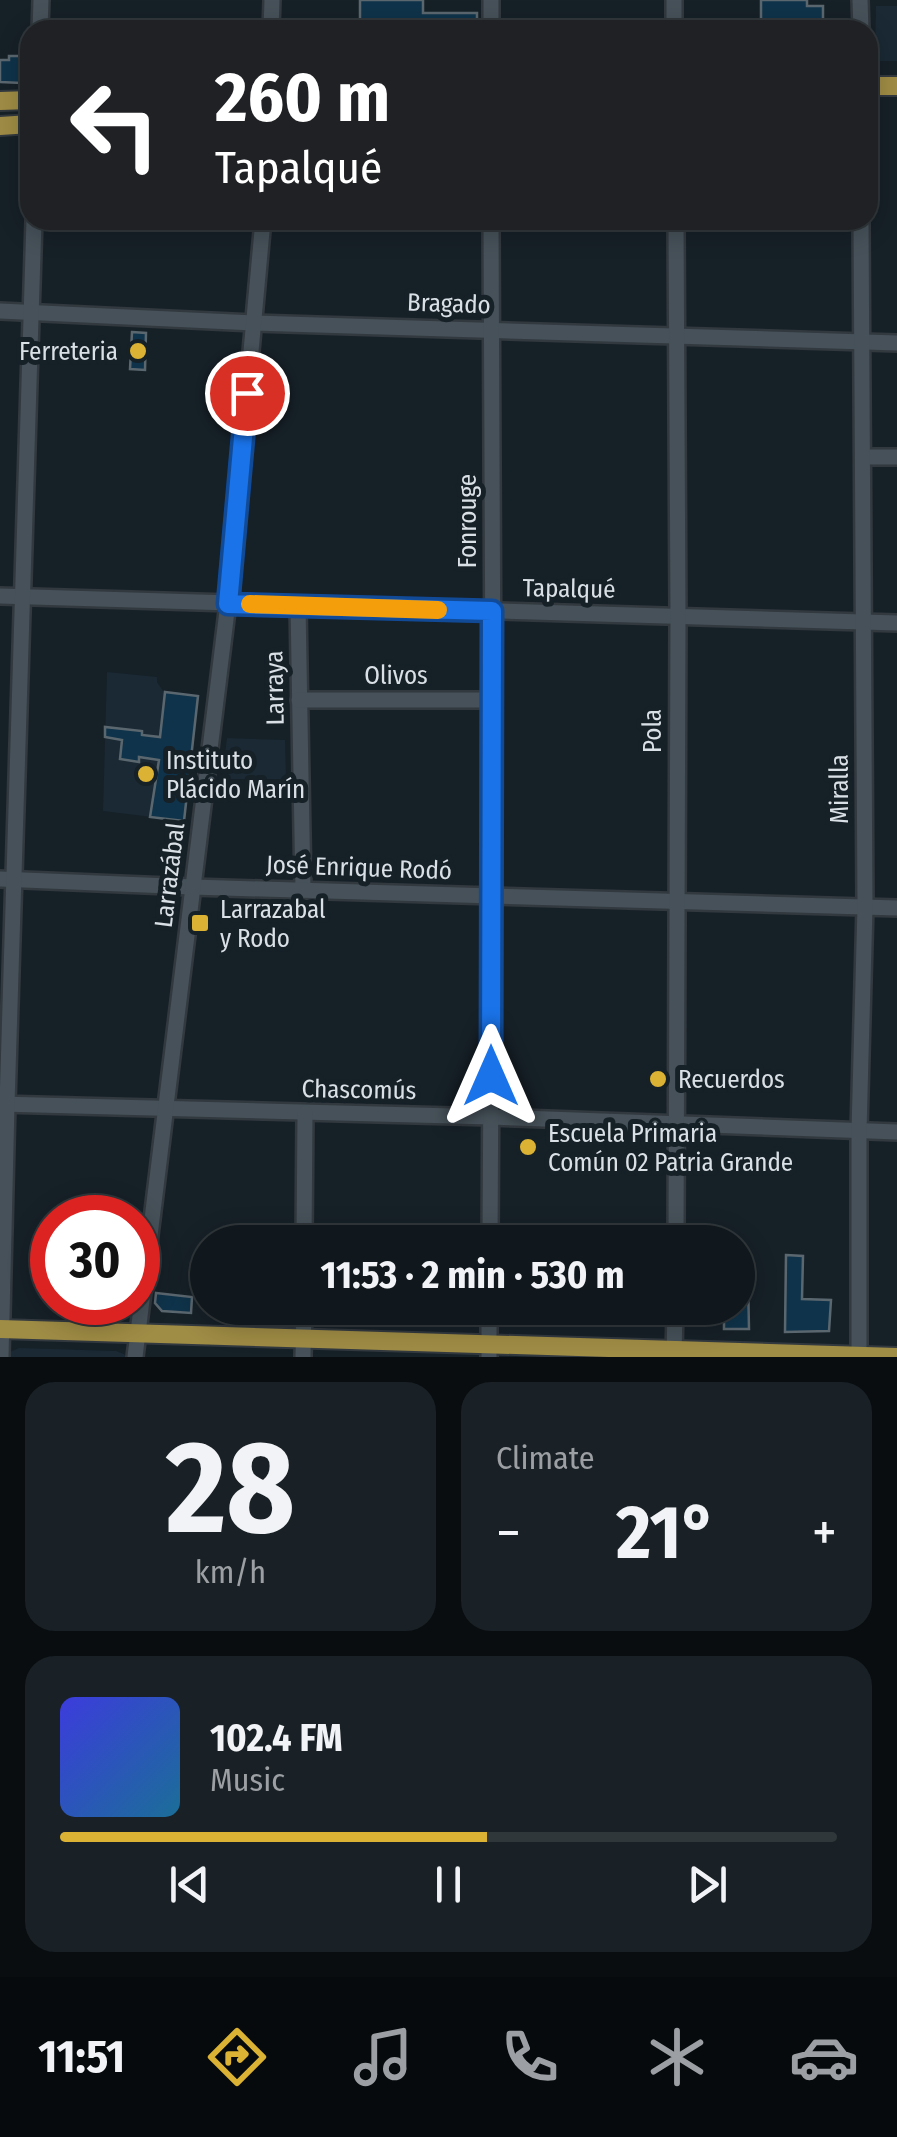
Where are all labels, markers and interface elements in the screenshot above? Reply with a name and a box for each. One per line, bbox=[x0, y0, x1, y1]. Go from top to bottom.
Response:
text: 260 m bbox=[215, 56, 390, 140]
icon: left bbox=[50, 60, 180, 190]
text: Tapalqué bbox=[215, 141, 382, 195]
street label: Bragado bbox=[407, 288, 491, 320]
place label: Ferreteria bbox=[19, 337, 118, 367]
marker: Ferreteria bbox=[127, 340, 149, 362]
pin bbox=[205, 351, 290, 436]
icon: arrive bbox=[220, 366, 275, 421]
street label: Fonrouge bbox=[453, 474, 483, 568]
street label: Tapalqué bbox=[522, 573, 616, 605]
street label: Larraya bbox=[259, 650, 291, 726]
street label: Olivos bbox=[364, 661, 428, 691]
street label: Pola bbox=[638, 709, 668, 753]
place label: Instituto Plácido Marín bbox=[166, 746, 305, 805]
street label: Miralla bbox=[825, 754, 855, 824]
marker: Instituto Plácido Marín bbox=[135, 763, 157, 785]
street label: Larrazábal bbox=[149, 821, 191, 929]
street label: José Enrique Rodó bbox=[265, 850, 453, 886]
place label: Larrazabal y Rodo bbox=[220, 895, 326, 954]
marker: Larrazabal y Rodo bbox=[189, 912, 211, 934]
position arrow bbox=[439, 1024, 543, 1128]
place label: Recuerdos bbox=[678, 1065, 785, 1095]
marker: Recuerdos bbox=[647, 1068, 669, 1090]
street label: Chascomús bbox=[301, 1074, 417, 1106]
place label: Escuela Primaria Común 02 Patria Grande bbox=[548, 1119, 793, 1178]
marker: Escuela Primaria Común 02 Patria Grande bbox=[517, 1136, 539, 1158]
speed limit sign: 30 bbox=[30, 1195, 160, 1325]
text: 11:53 · 2 min · 530 m bbox=[321, 1252, 624, 1298]
text: 28 bbox=[166, 1410, 295, 1566]
text: Climate bbox=[496, 1439, 595, 1477]
text: 21° bbox=[616, 1488, 717, 1578]
text: − bbox=[496, 1500, 521, 1566]
text: + bbox=[812, 1500, 837, 1566]
text: km/h bbox=[195, 1553, 266, 1591]
text: 102.4 FM bbox=[210, 1715, 343, 1761]
text: Music bbox=[210, 1761, 285, 1799]
icon: previous bbox=[162, 1857, 217, 1912]
icon: pause bbox=[421, 1857, 476, 1912]
icon: next bbox=[680, 1857, 735, 1912]
icon: directions bbox=[202, 2022, 272, 2092]
icon: music bbox=[348, 2022, 418, 2092]
icon: phone bbox=[495, 2022, 565, 2092]
icon: climate bbox=[642, 2022, 712, 2092]
icon: car bbox=[789, 2022, 859, 2092]
text: 11:51 bbox=[38, 2030, 125, 2084]

